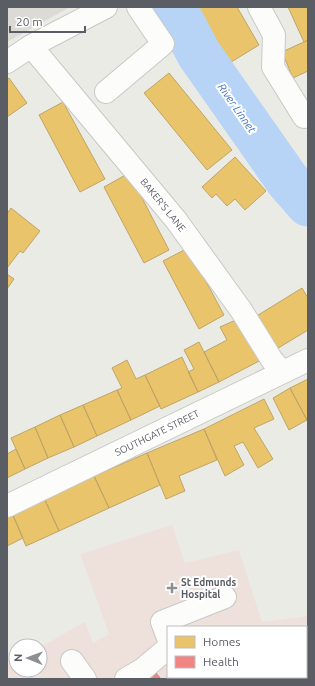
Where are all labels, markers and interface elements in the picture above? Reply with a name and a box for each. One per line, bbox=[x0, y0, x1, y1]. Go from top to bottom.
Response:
scale bar bbox=[10, 8, 85, 34]
text: 20 m bbox=[16, 15, 43, 28]
water label: River Linnet bbox=[216, 81, 259, 135]
street label: BAKER'S LANE bbox=[138, 176, 188, 234]
street label: SOUTHGATE STREET bbox=[113, 408, 201, 458]
place label: St Edmunds Hospital bbox=[181, 577, 236, 600]
marker: St Edmunds Hospital bbox=[166, 582, 178, 594]
legend bbox=[167, 626, 307, 678]
text: Homes bbox=[203, 635, 241, 648]
north arrow bbox=[8, 638, 48, 678]
text: N bbox=[12, 654, 24, 662]
text: Health bbox=[203, 655, 239, 668]

